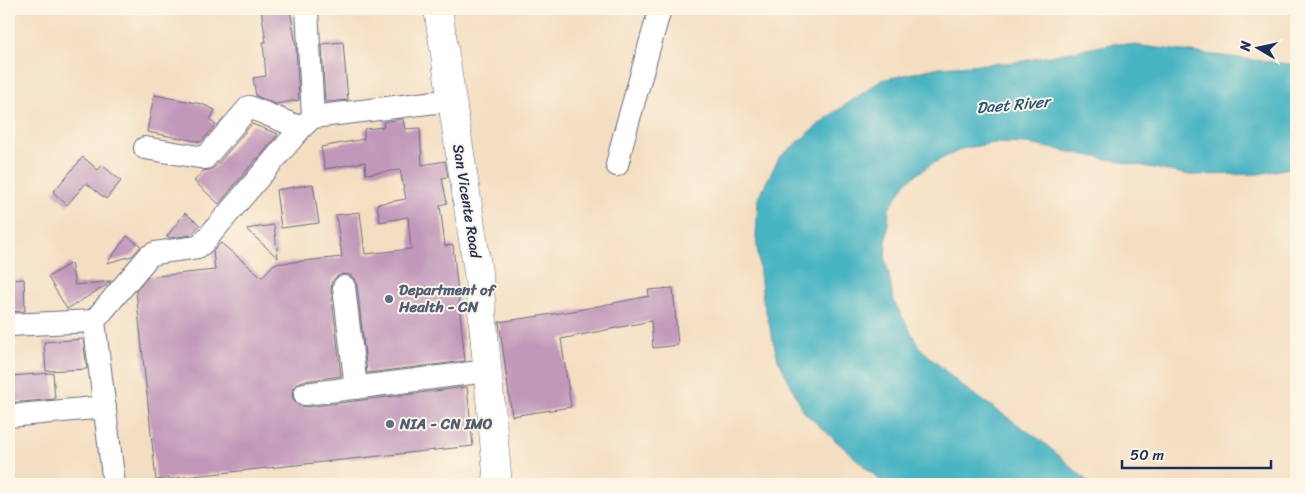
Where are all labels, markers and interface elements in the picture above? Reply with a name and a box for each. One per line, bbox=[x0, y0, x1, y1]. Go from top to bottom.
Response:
north arrow bbox=[1232, 22, 1282, 72]
text: N bbox=[1232, 39, 1259, 54]
water label: Daet River bbox=[975, 87, 1053, 122]
street label: San Vicente Road bbox=[445, 142, 489, 261]
place label: Department of Health - CN bbox=[398, 277, 497, 320]
marker: Department of Health - CN bbox=[383, 293, 395, 305]
place label: NIA - CN IMO bbox=[399, 411, 493, 437]
marker: NIA - CN IMO bbox=[384, 418, 396, 430]
scale bar bbox=[1122, 438, 1271, 470]
text: 50 m bbox=[1130, 442, 1165, 468]

